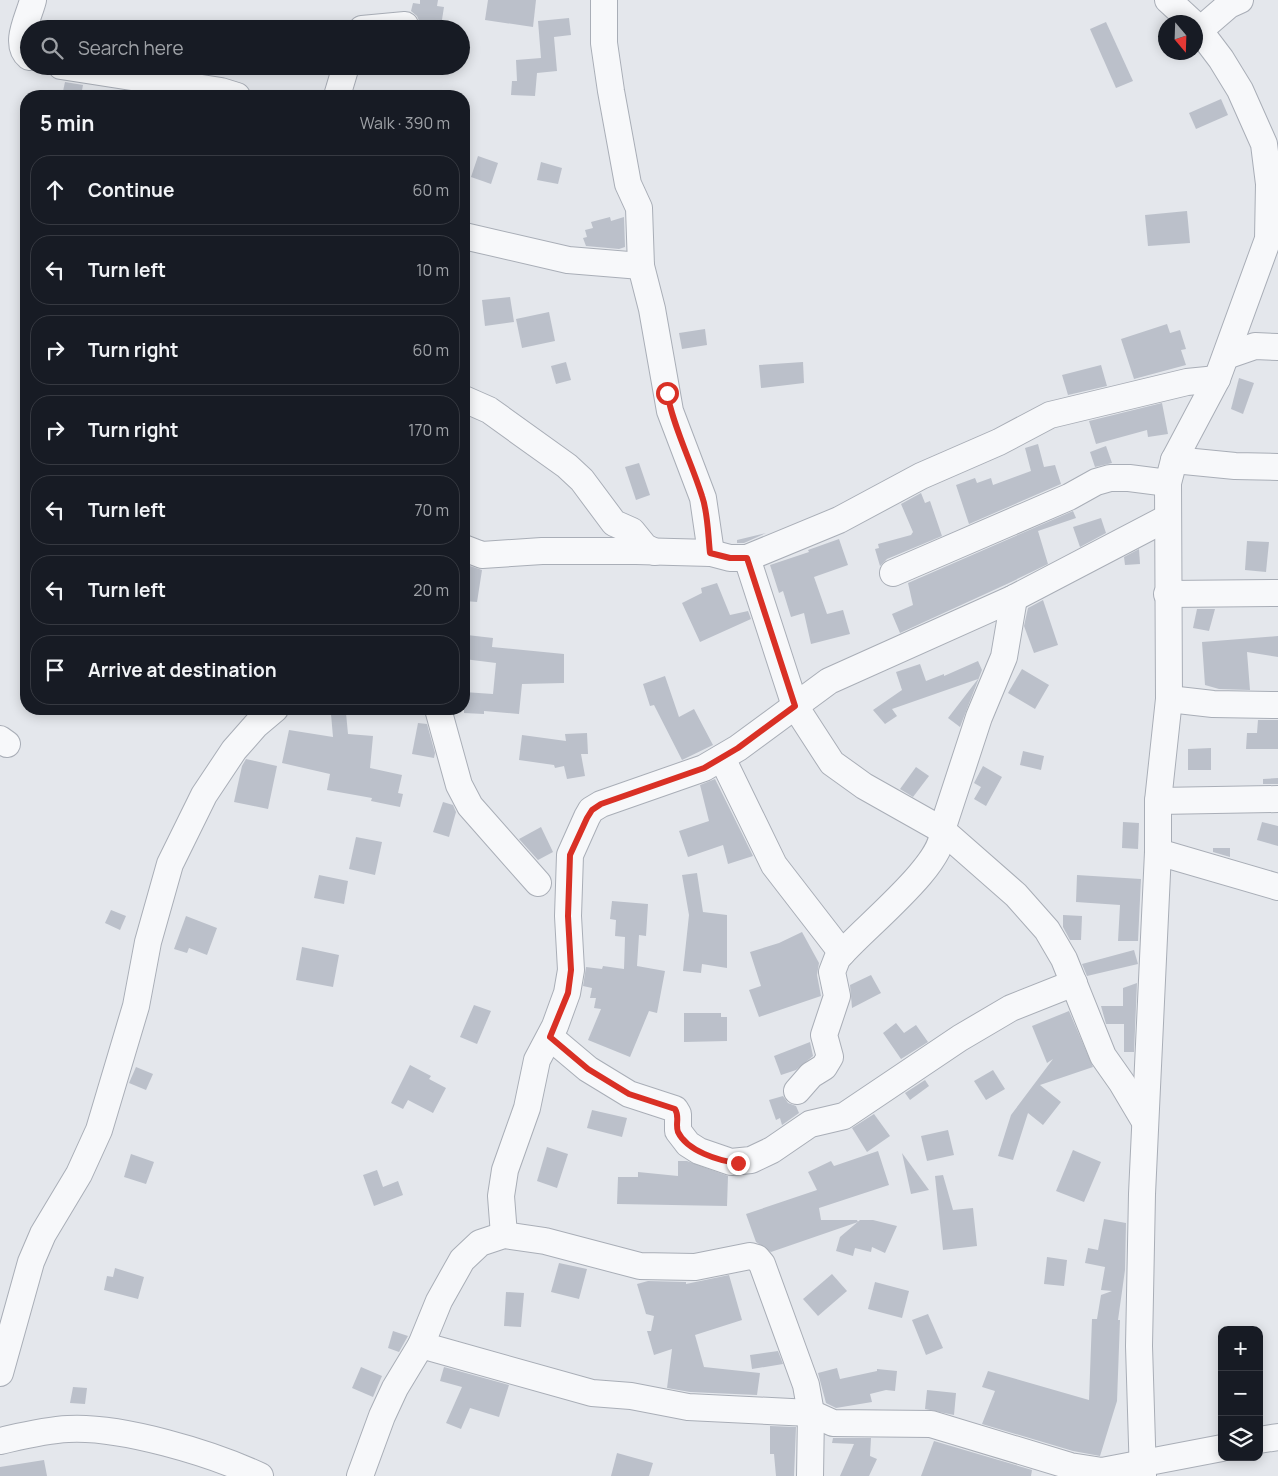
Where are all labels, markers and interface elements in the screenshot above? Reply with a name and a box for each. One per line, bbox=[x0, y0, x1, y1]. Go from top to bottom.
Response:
north arrow bbox=[1158, 15, 1203, 60]
search box bbox=[20, 20, 470, 75]
icon: search bbox=[38, 34, 66, 62]
text: Search here bbox=[78, 35, 184, 61]
text: 5 min bbox=[40, 109, 94, 137]
text: Walk · 390 m bbox=[360, 112, 450, 134]
icon: ahead bbox=[41, 176, 69, 204]
text: Continue bbox=[88, 177, 174, 203]
text: 60 m bbox=[413, 179, 449, 201]
icon: left bbox=[41, 256, 69, 284]
text: Turn left bbox=[88, 257, 166, 283]
text: 10 m bbox=[416, 259, 449, 281]
icon: right bbox=[41, 336, 69, 364]
text: Turn right bbox=[88, 337, 178, 363]
text: 60 m bbox=[413, 339, 449, 361]
route start bbox=[656, 382, 679, 405]
icon: right bbox=[41, 416, 69, 444]
text: Turn right bbox=[88, 417, 178, 443]
text: 170 m bbox=[408, 419, 449, 441]
icon: left bbox=[41, 496, 69, 524]
text: Turn left bbox=[88, 497, 166, 523]
text: 70 m bbox=[414, 499, 449, 521]
icon: left bbox=[41, 576, 69, 604]
text: Turn left bbox=[88, 577, 166, 603]
text: 20 m bbox=[413, 579, 449, 601]
icon: arrive bbox=[41, 656, 69, 684]
text: Arrive at destination bbox=[88, 657, 277, 683]
route end bbox=[727, 1152, 750, 1175]
map controls bbox=[1218, 1326, 1263, 1461]
button: + bbox=[1218, 1326, 1263, 1371]
button: − bbox=[1218, 1371, 1263, 1416]
button: layers bbox=[1218, 1416, 1263, 1461]

